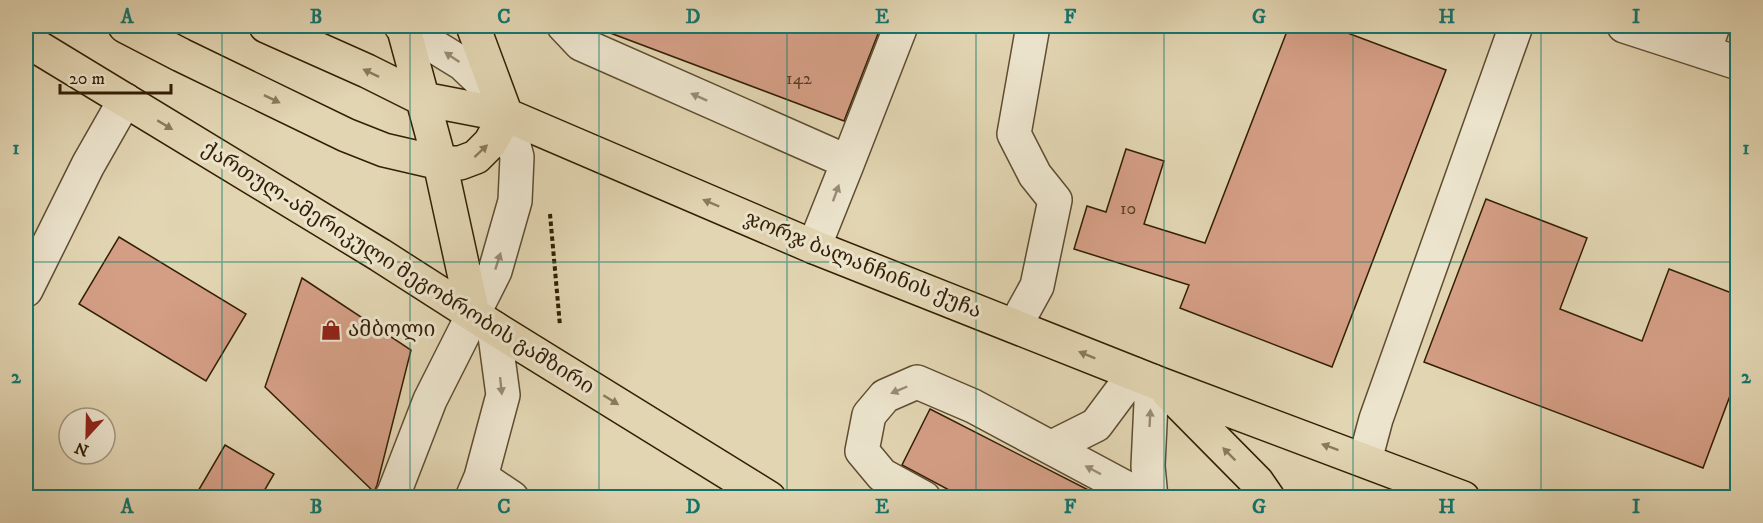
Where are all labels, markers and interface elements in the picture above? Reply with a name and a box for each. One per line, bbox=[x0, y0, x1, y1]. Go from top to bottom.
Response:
text: A bbox=[120, 5, 135, 30]
text: B bbox=[310, 5, 322, 30]
text: C bbox=[497, 5, 511, 30]
text: D bbox=[686, 5, 701, 30]
text: E bbox=[875, 5, 889, 30]
text: F bbox=[1064, 5, 1077, 30]
text: G bbox=[1252, 5, 1266, 30]
text: H bbox=[1439, 5, 1456, 30]
text: I bbox=[1632, 5, 1640, 30]
one-way arrow bbox=[444, 52, 460, 63]
scale bar bbox=[60, 57, 171, 95]
text: 20 m bbox=[69, 68, 105, 90]
one-way arrow bbox=[362, 68, 379, 77]
house number: 142 bbox=[786, 68, 812, 90]
one-way arrow bbox=[691, 92, 708, 101]
one-way arrow bbox=[263, 94, 280, 103]
one-way arrow bbox=[157, 119, 173, 130]
text: 1 bbox=[12, 136, 20, 161]
street label: ქართულ-ამერიკული მეგობრობის გამზირი bbox=[197, 136, 599, 400]
text: 1 bbox=[1742, 136, 1750, 161]
one-way arrow bbox=[473, 145, 488, 158]
one-way arrow bbox=[832, 184, 842, 202]
one-way arrow bbox=[702, 198, 720, 208]
house number: 10 bbox=[1120, 198, 1136, 220]
street label: ჯორჯ ბალანჩინის ქუჩა bbox=[741, 205, 985, 325]
one-way arrow bbox=[494, 252, 503, 270]
place label: ამბოლი bbox=[348, 317, 435, 343]
shop icon: ამბოლი bbox=[319, 318, 343, 342]
one-way arrow bbox=[1077, 350, 1095, 360]
text: 2 bbox=[11, 365, 22, 390]
text: 2 bbox=[1741, 365, 1752, 390]
one-way arrow bbox=[496, 377, 506, 396]
one-way arrow bbox=[890, 385, 908, 395]
one-way arrow bbox=[603, 395, 619, 406]
north arrow bbox=[57, 406, 117, 466]
one-way arrow bbox=[1146, 409, 1155, 428]
text: N bbox=[72, 437, 92, 461]
one-way arrow bbox=[1321, 442, 1339, 452]
one-way arrow bbox=[1222, 447, 1237, 461]
one-way arrow bbox=[1085, 465, 1102, 475]
text: A bbox=[120, 495, 135, 520]
text: B bbox=[310, 495, 322, 520]
text: C bbox=[497, 495, 511, 520]
text: D bbox=[686, 495, 701, 520]
text: E bbox=[875, 495, 889, 520]
text: F bbox=[1064, 495, 1077, 520]
text: G bbox=[1252, 495, 1266, 520]
text: H bbox=[1439, 495, 1456, 520]
text: I bbox=[1632, 495, 1640, 520]

